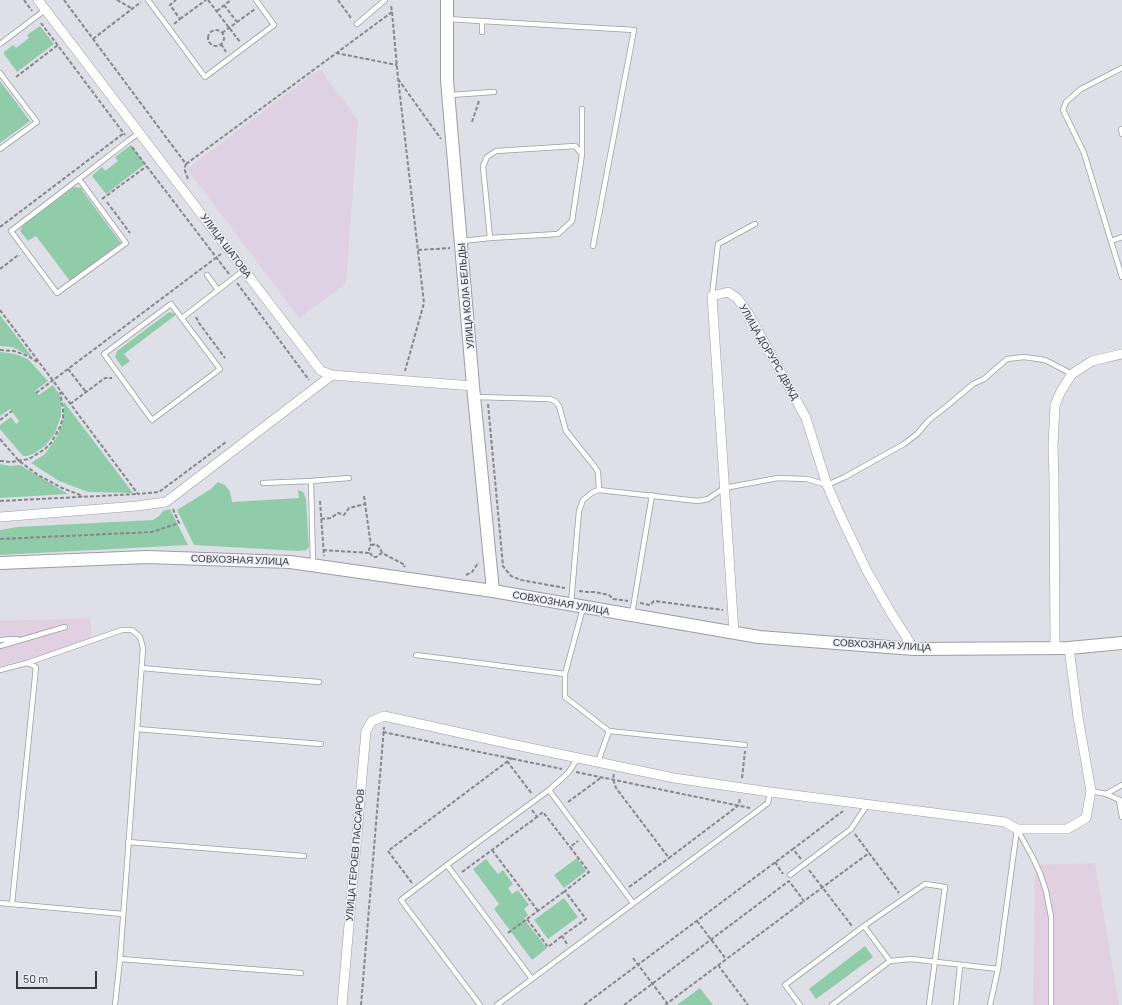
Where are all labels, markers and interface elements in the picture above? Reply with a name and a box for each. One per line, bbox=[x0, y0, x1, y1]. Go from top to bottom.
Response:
street label: УЛИЦА ШАТОВА bbox=[198, 212, 254, 280]
street label: УЛИЦА КОЛА БЕЛЬДЫ bbox=[455, 243, 477, 349]
street label: УЛИЦА ДОРУРС ДВЖД bbox=[737, 302, 801, 402]
street label: СОВХОЗНАЯ УЛИЦА bbox=[191, 552, 289, 568]
street label: СОВХОЗНАЯ УЛИЦА bbox=[512, 589, 610, 617]
street label: СОВХОЗНАЯ УЛИЦА bbox=[833, 636, 931, 654]
street label: УЛИЦА ГЕРОЕВ ПАССАРОВ bbox=[343, 788, 367, 922]
scale bar bbox=[18, 963, 99, 989]
text: 50 m bbox=[23, 971, 48, 985]

